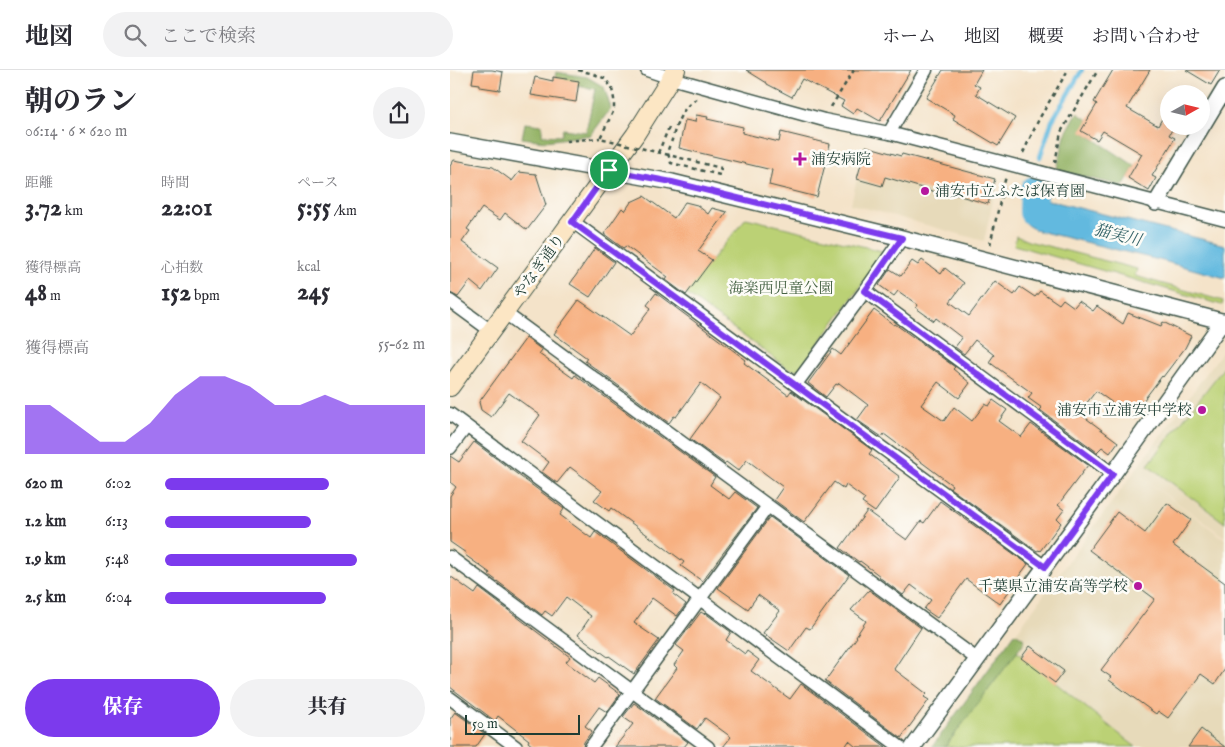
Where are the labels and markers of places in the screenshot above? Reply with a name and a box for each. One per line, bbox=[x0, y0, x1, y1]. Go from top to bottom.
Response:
pin bbox=[588, 149, 630, 191]
place label: 浦安病院 bbox=[811, 150, 871, 169]
marker: 浦安病院 bbox=[793, 152, 807, 166]
place label: 浦安市立ふたば保育園 bbox=[935, 182, 1085, 201]
marker: 浦安市立ふたば保育園 bbox=[919, 185, 931, 197]
place label: 浦安市立浦安中学校 bbox=[1057, 401, 1192, 420]
marker: 浦安市立浦安中学校 bbox=[1196, 404, 1208, 416]
place label: 千葉県立浦安高等学校 bbox=[978, 577, 1128, 596]
marker: 千葉県立浦安高等学校 bbox=[1132, 580, 1144, 592]

